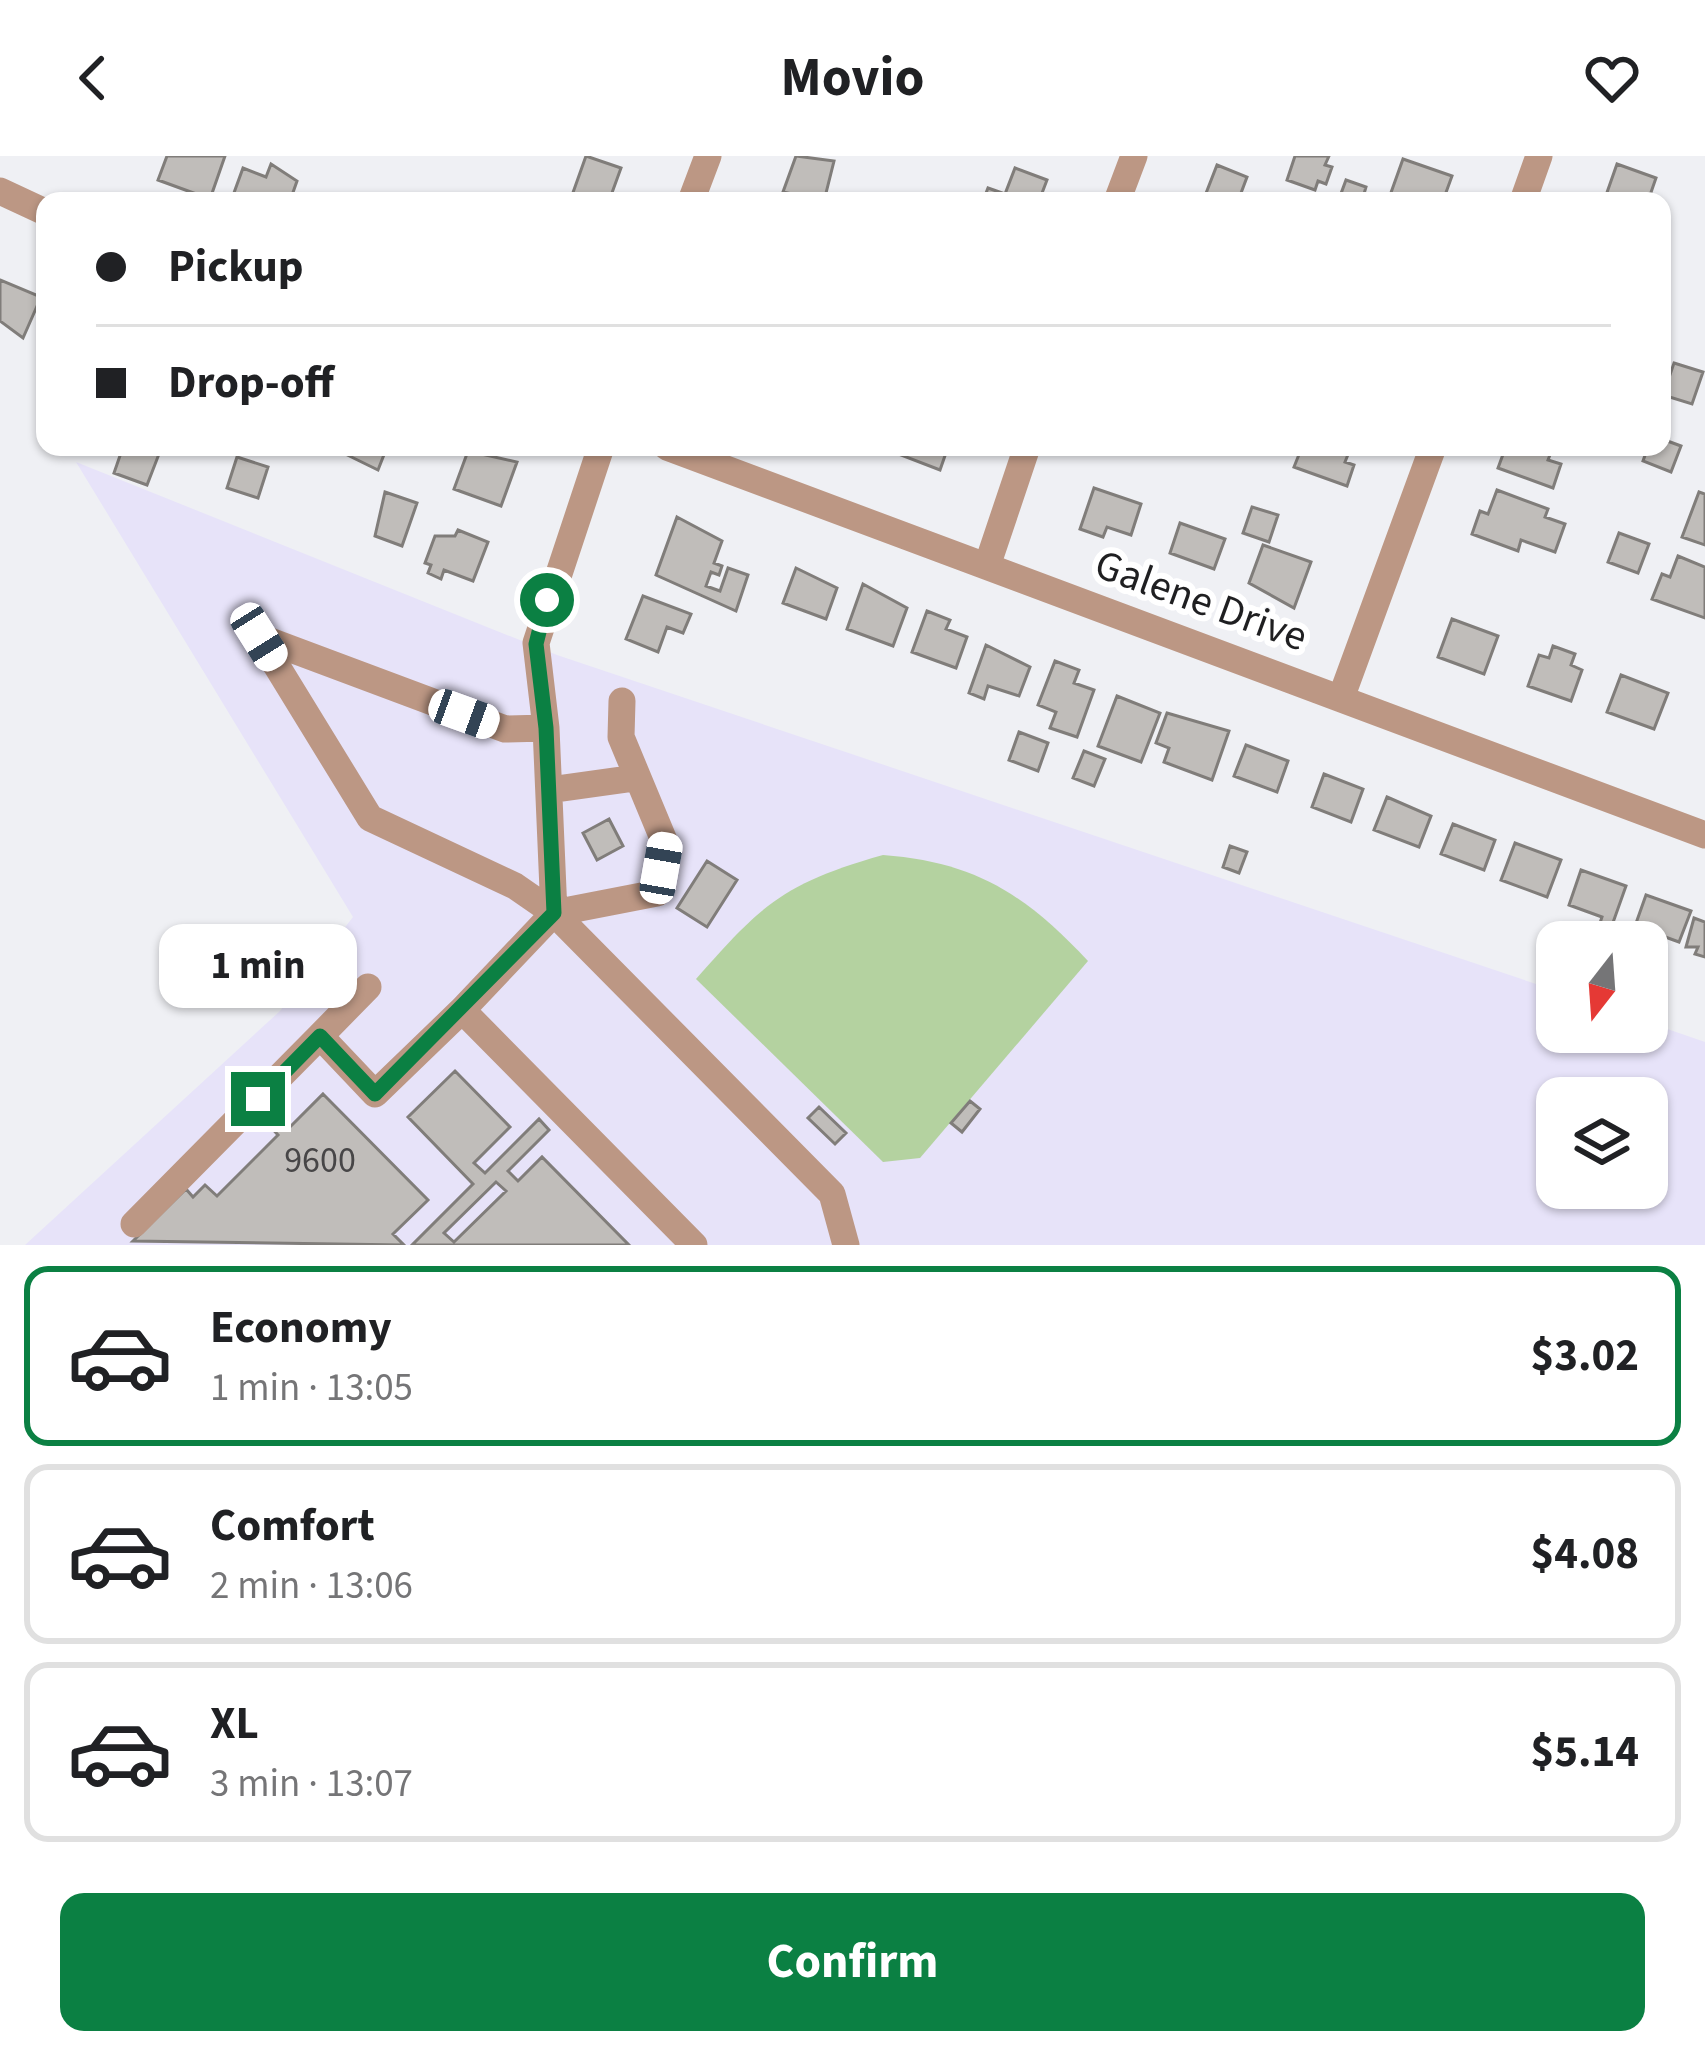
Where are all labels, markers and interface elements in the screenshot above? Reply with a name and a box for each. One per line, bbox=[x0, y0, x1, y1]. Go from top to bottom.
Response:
text: Movio bbox=[781, 40, 924, 117]
icon: back bbox=[60, 45, 126, 111]
icon: heart bbox=[1579, 45, 1645, 111]
text: Pickup bbox=[168, 235, 304, 299]
text: Drop-off bbox=[168, 351, 334, 415]
street label: Galene Drive bbox=[1086, 535, 1316, 667]
route start bbox=[520, 573, 574, 627]
car bbox=[225, 597, 293, 677]
car bbox=[424, 685, 504, 743]
car bbox=[637, 829, 685, 907]
north arrow bbox=[1536, 921, 1668, 1053]
map controls bbox=[1536, 921, 1668, 1209]
callout: 1 min bbox=[159, 925, 357, 1009]
text: 1 min bbox=[211, 938, 305, 994]
route end bbox=[231, 1072, 285, 1126]
button: layers bbox=[1536, 1077, 1668, 1209]
house number: 9600 bbox=[284, 1135, 356, 1186]
text: Economy bbox=[210, 1296, 392, 1360]
icon: car bbox=[66, 1302, 174, 1410]
text: $3.02 bbox=[1530, 1324, 1639, 1388]
text: 1 min · 13:05 bbox=[210, 1360, 413, 1416]
text: Comfort bbox=[210, 1494, 375, 1558]
icon: car bbox=[66, 1500, 174, 1608]
text: $4.08 bbox=[1530, 1522, 1639, 1586]
text: 2 min · 13:06 bbox=[210, 1558, 413, 1614]
text: XL bbox=[210, 1692, 259, 1756]
icon: car bbox=[66, 1698, 174, 1806]
text: $5.14 bbox=[1530, 1720, 1639, 1784]
text: 3 min · 13:07 bbox=[210, 1756, 413, 1812]
button: Confirm bbox=[60, 1893, 1645, 2031]

